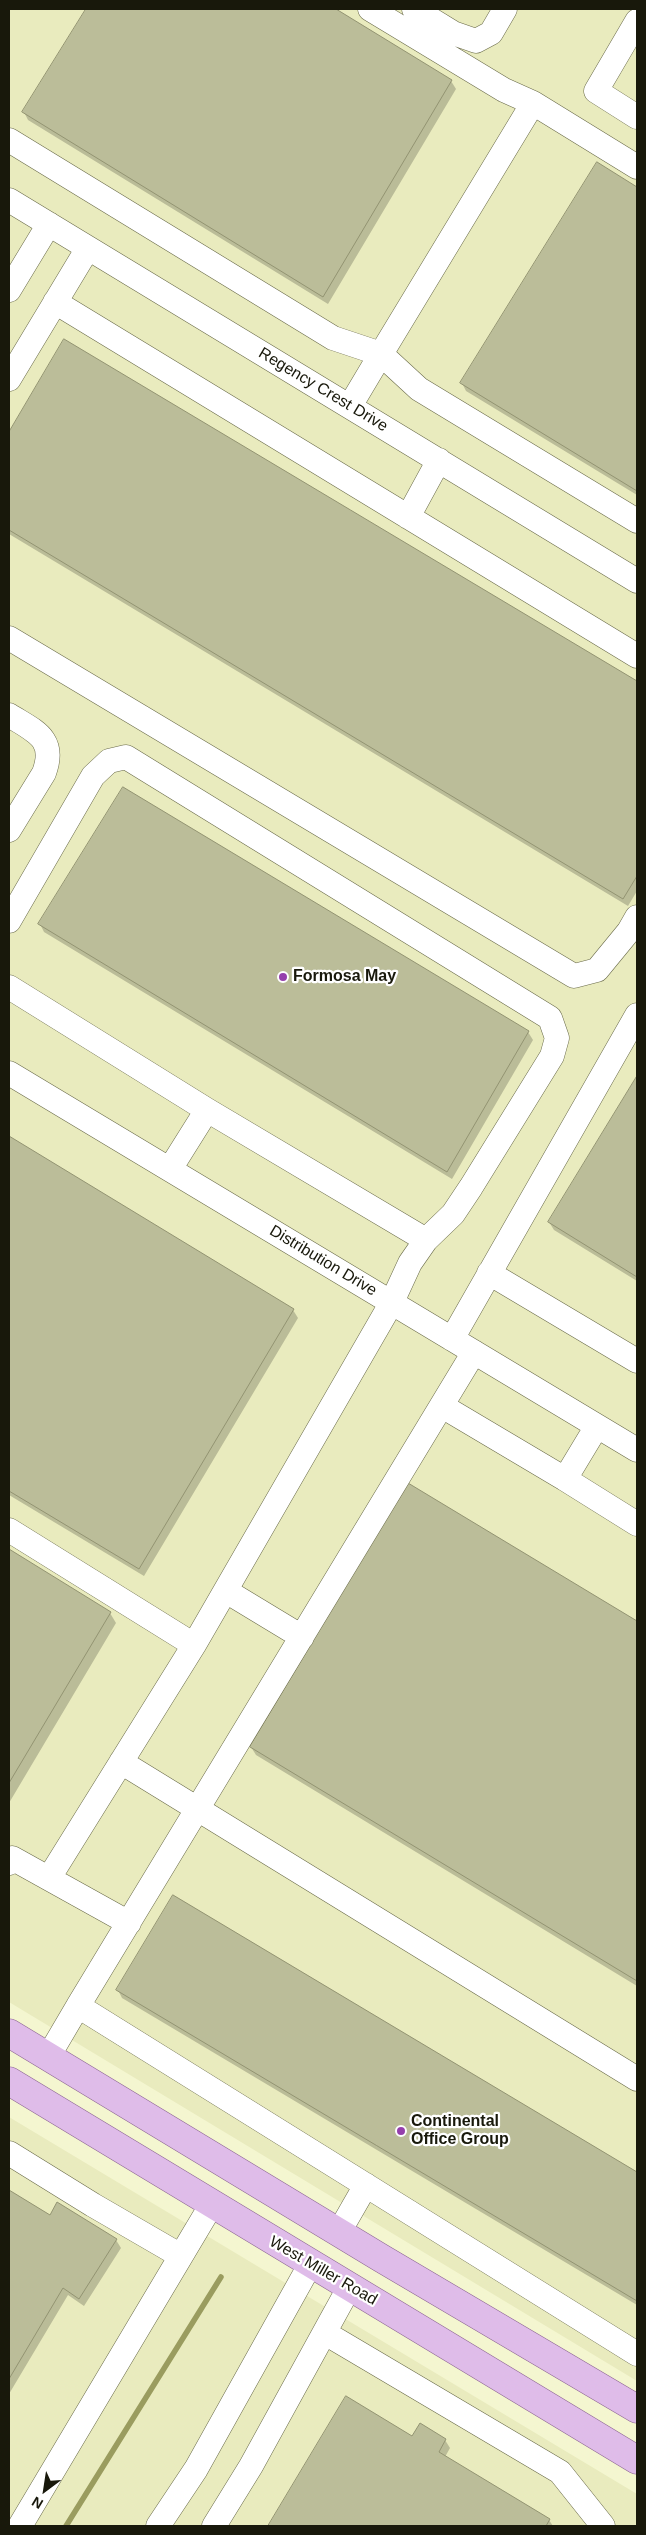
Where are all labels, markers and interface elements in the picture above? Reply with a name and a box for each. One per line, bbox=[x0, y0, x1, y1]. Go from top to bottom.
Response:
street label: Regency Crest Drive bbox=[255, 344, 391, 436]
place label: Formosa May bbox=[293, 967, 396, 987]
marker: Formosa May bbox=[277, 971, 289, 983]
street label: Distribution Drive bbox=[266, 1221, 380, 1301]
place label: Continental Office Group bbox=[411, 2112, 509, 2150]
marker: Continental Office Group bbox=[395, 2125, 407, 2137]
street label: West Miller Road bbox=[266, 2232, 380, 2310]
north arrow bbox=[20, 2465, 70, 2515]
text: N bbox=[29, 2493, 46, 2512]

